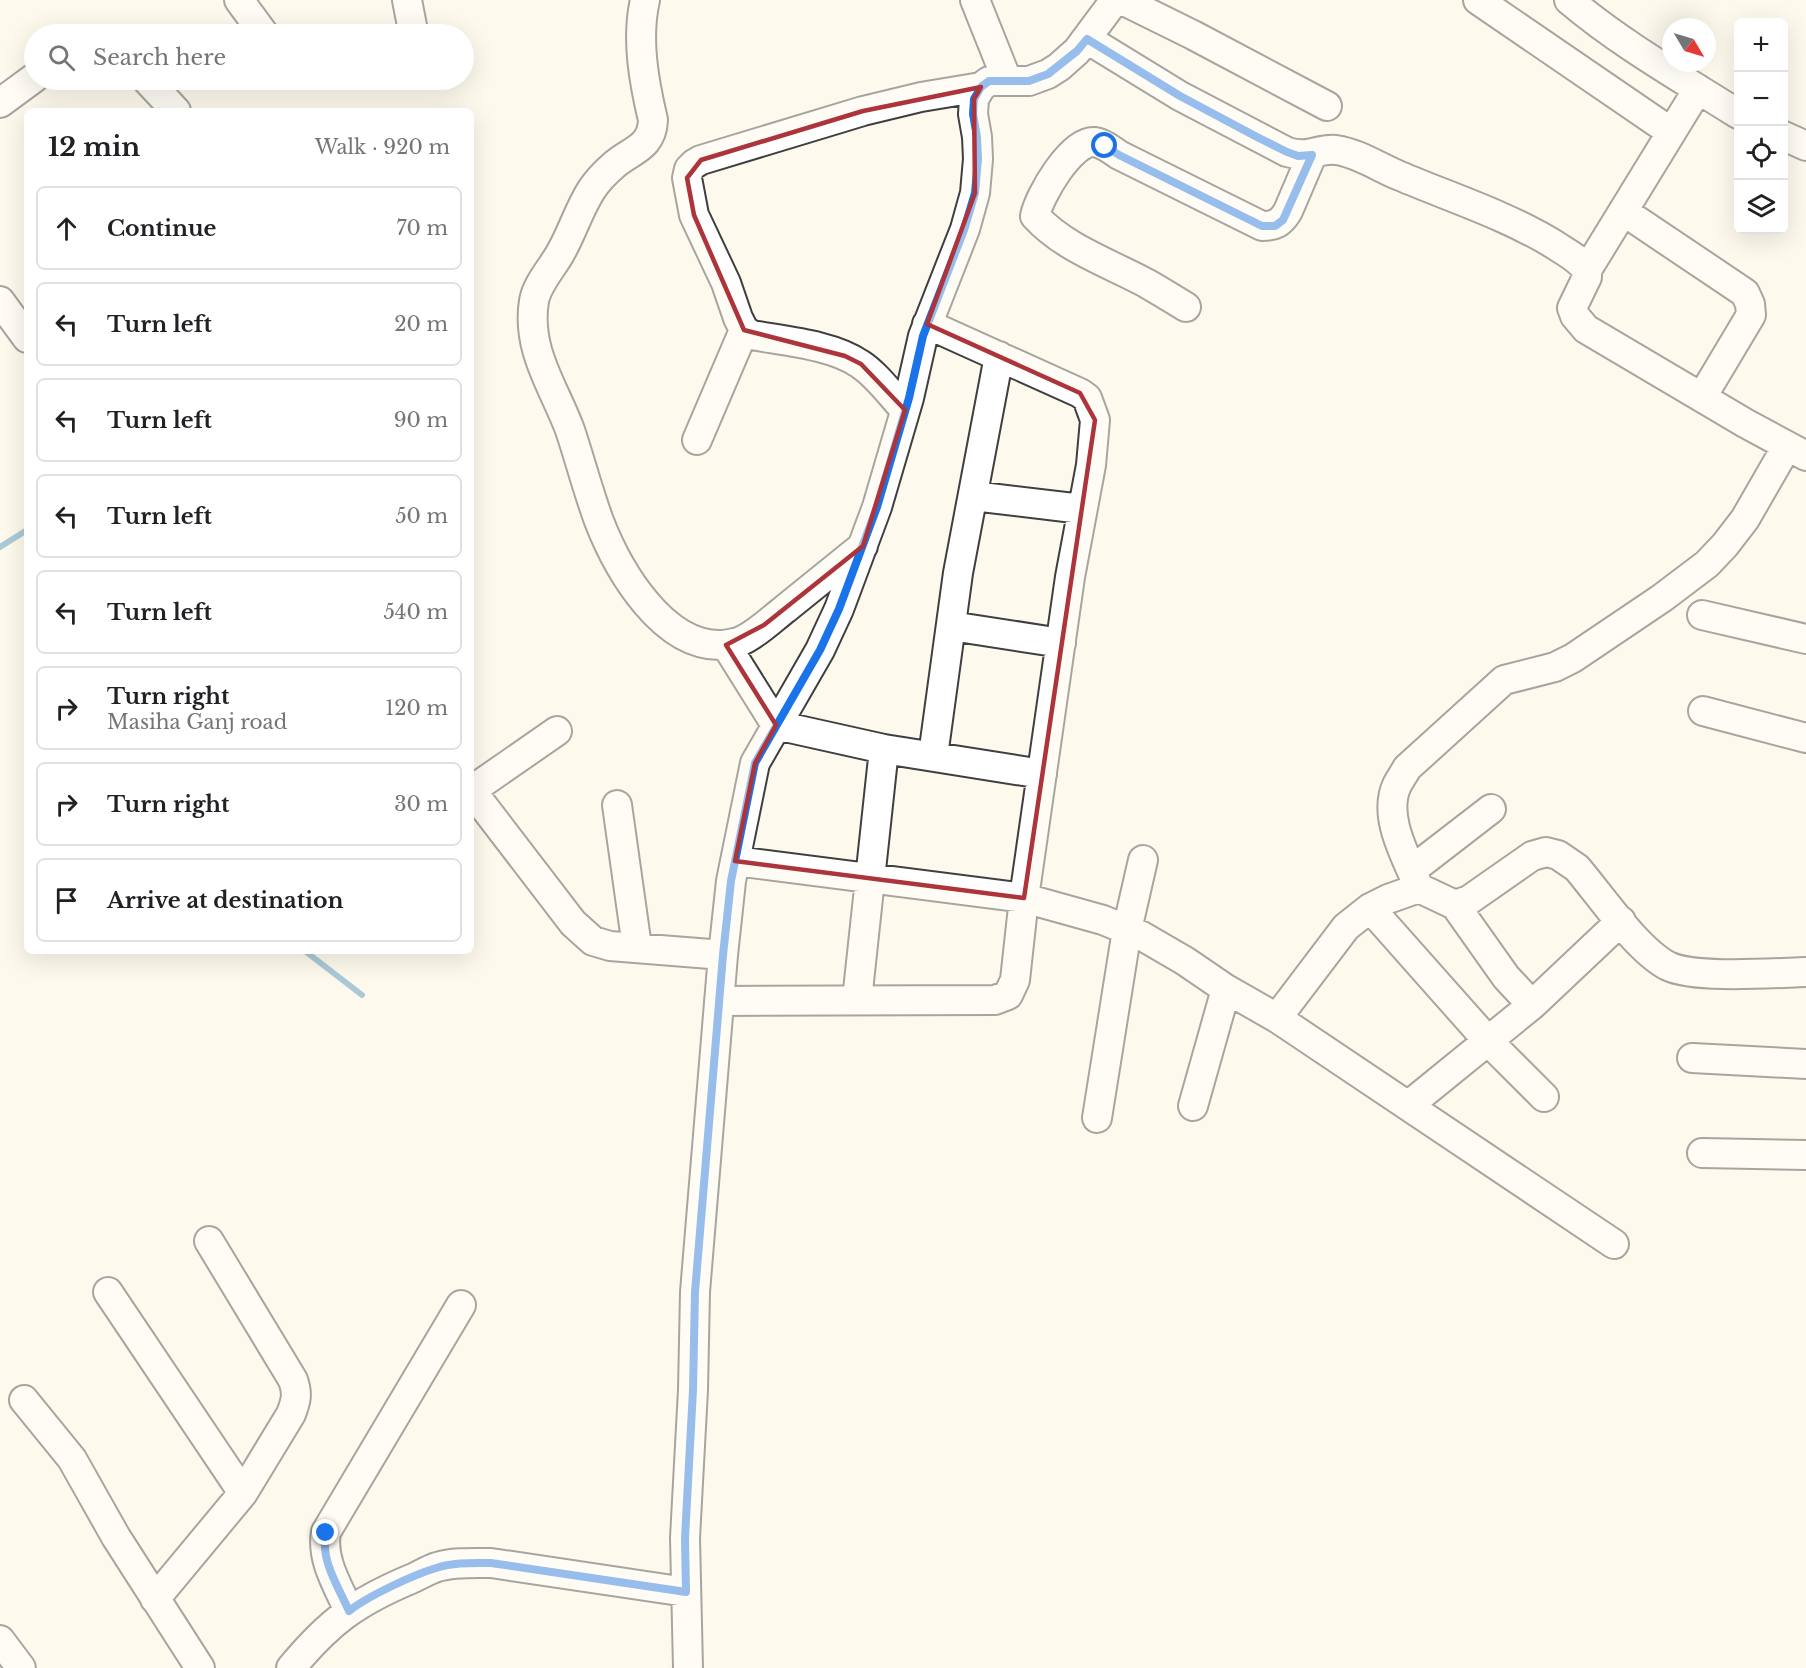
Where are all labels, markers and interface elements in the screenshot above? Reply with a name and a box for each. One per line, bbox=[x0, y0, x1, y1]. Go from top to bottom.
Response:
north arrow bbox=[1662, 18, 1716, 72]
map controls bbox=[1734, 18, 1788, 234]
button: + bbox=[1734, 18, 1788, 72]
search box bbox=[24, 24, 474, 90]
icon: search bbox=[45, 41, 78, 74]
text: Search here bbox=[93, 44, 226, 71]
button: − bbox=[1734, 72, 1788, 126]
button: locate bbox=[1734, 126, 1788, 180]
text: 12 min bbox=[48, 131, 140, 163]
route start bbox=[1091, 132, 1117, 158]
text: Walk · 920 m bbox=[315, 135, 450, 159]
button: layers bbox=[1734, 180, 1788, 234]
icon: ahead bbox=[50, 212, 83, 245]
text: Continue bbox=[107, 215, 216, 242]
text: 70 m bbox=[396, 216, 448, 240]
icon: left bbox=[50, 308, 83, 341]
text: Turn left bbox=[107, 311, 212, 338]
text: 20 m bbox=[394, 312, 448, 336]
icon: left bbox=[50, 404, 83, 437]
text: Turn left bbox=[107, 407, 212, 434]
text: 90 m bbox=[394, 408, 448, 432]
icon: left bbox=[50, 500, 83, 533]
text: Turn left bbox=[107, 503, 212, 530]
text: 50 m bbox=[395, 504, 448, 528]
icon: left bbox=[50, 596, 83, 629]
text: Turn left bbox=[107, 599, 212, 626]
text: 540 m bbox=[383, 600, 448, 624]
text: Turn right bbox=[107, 683, 229, 710]
icon: right bbox=[50, 692, 83, 725]
text: 120 m bbox=[385, 696, 448, 720]
text: Masiha Ganj road bbox=[107, 710, 287, 734]
icon: right bbox=[50, 788, 83, 821]
text: Turn right bbox=[107, 791, 229, 818]
text: 30 m bbox=[394, 792, 448, 816]
icon: arrive bbox=[50, 884, 83, 917]
text: Arrive at destination bbox=[107, 887, 344, 914]
route end bbox=[312, 1519, 338, 1545]

